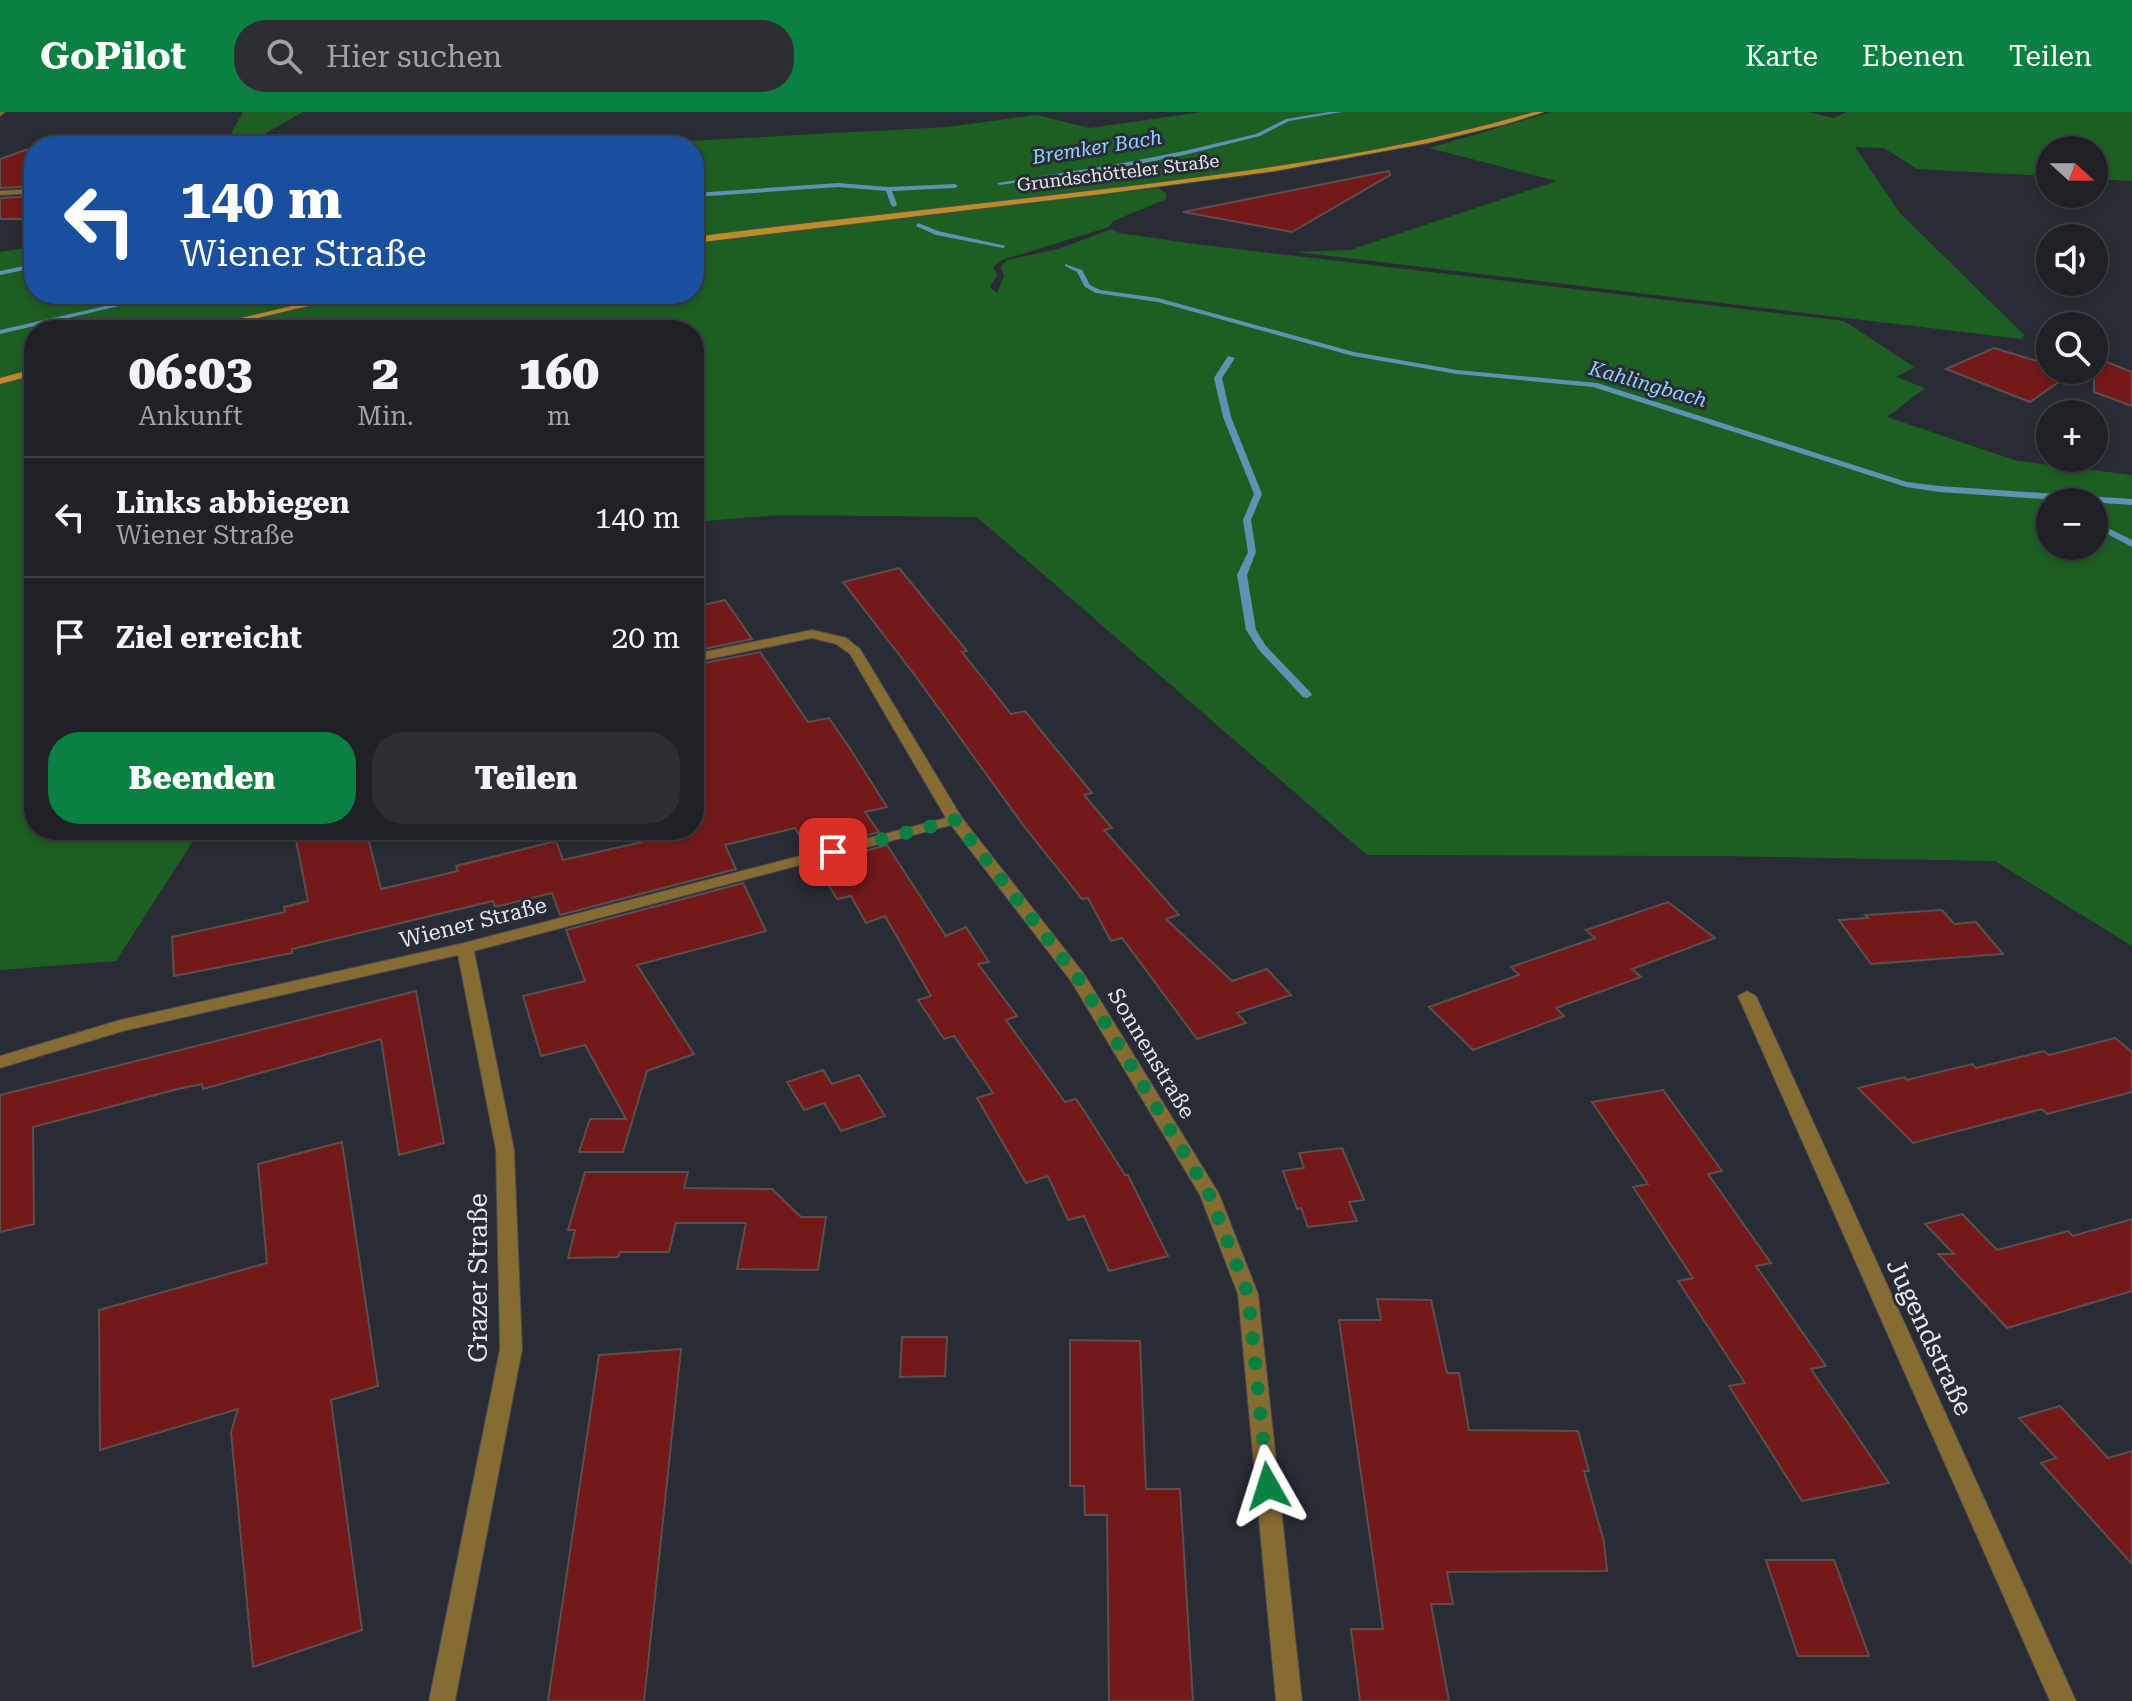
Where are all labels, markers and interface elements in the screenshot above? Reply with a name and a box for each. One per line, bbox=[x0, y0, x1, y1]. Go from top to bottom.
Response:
search box bbox=[234, 20, 794, 92]
text: GoPilot bbox=[40, 34, 186, 78]
icon: search bbox=[262, 34, 306, 78]
text: Hier suchen bbox=[326, 39, 502, 74]
text: Karte bbox=[1745, 40, 1818, 73]
text: Ebenen bbox=[1862, 40, 1965, 73]
text: Teilen bbox=[2009, 40, 2092, 73]
water label: Bremker Bach bbox=[1029, 125, 1164, 169]
north arrow bbox=[2036, 136, 2108, 208]
map controls bbox=[2036, 136, 2108, 560]
street label: Grundschötteler Straße bbox=[1016, 150, 1220, 195]
text: 140 m bbox=[180, 166, 342, 232]
icon: left bbox=[48, 168, 152, 272]
button: sound bbox=[2036, 224, 2108, 296]
text: Wiener Straße bbox=[180, 233, 426, 275]
button: search bbox=[2036, 312, 2108, 384]
text: 06:03 bbox=[129, 345, 252, 401]
text: 2 bbox=[372, 345, 399, 401]
text: 160 bbox=[518, 345, 599, 401]
water label: Kahlingbach bbox=[1585, 355, 1710, 412]
button: + bbox=[2036, 400, 2108, 472]
text: Ankunft bbox=[138, 401, 243, 431]
text: Min. bbox=[357, 401, 414, 431]
text: m bbox=[547, 401, 571, 431]
text: Links abbiegen bbox=[116, 485, 350, 520]
button: − bbox=[2036, 488, 2108, 560]
icon: left bbox=[48, 495, 92, 539]
text: 140 m bbox=[595, 500, 680, 535]
text: Wiener Straße bbox=[116, 520, 294, 550]
icon: arrive bbox=[48, 615, 92, 659]
text: Ziel erreicht bbox=[116, 620, 302, 655]
text: 20 m bbox=[611, 620, 680, 655]
button: Beenden bbox=[48, 732, 356, 824]
button: Teilen bbox=[372, 732, 680, 824]
pin bbox=[799, 818, 867, 886]
icon: arrive bbox=[811, 830, 855, 874]
street label: Wiener Straße bbox=[397, 892, 549, 953]
street label: Sonnenstraße bbox=[1103, 984, 1200, 1123]
street label: Grazer Straße bbox=[463, 1193, 493, 1363]
street label: Jugendstraße bbox=[1881, 1254, 1979, 1420]
position arrow bbox=[1226, 1444, 1310, 1528]

